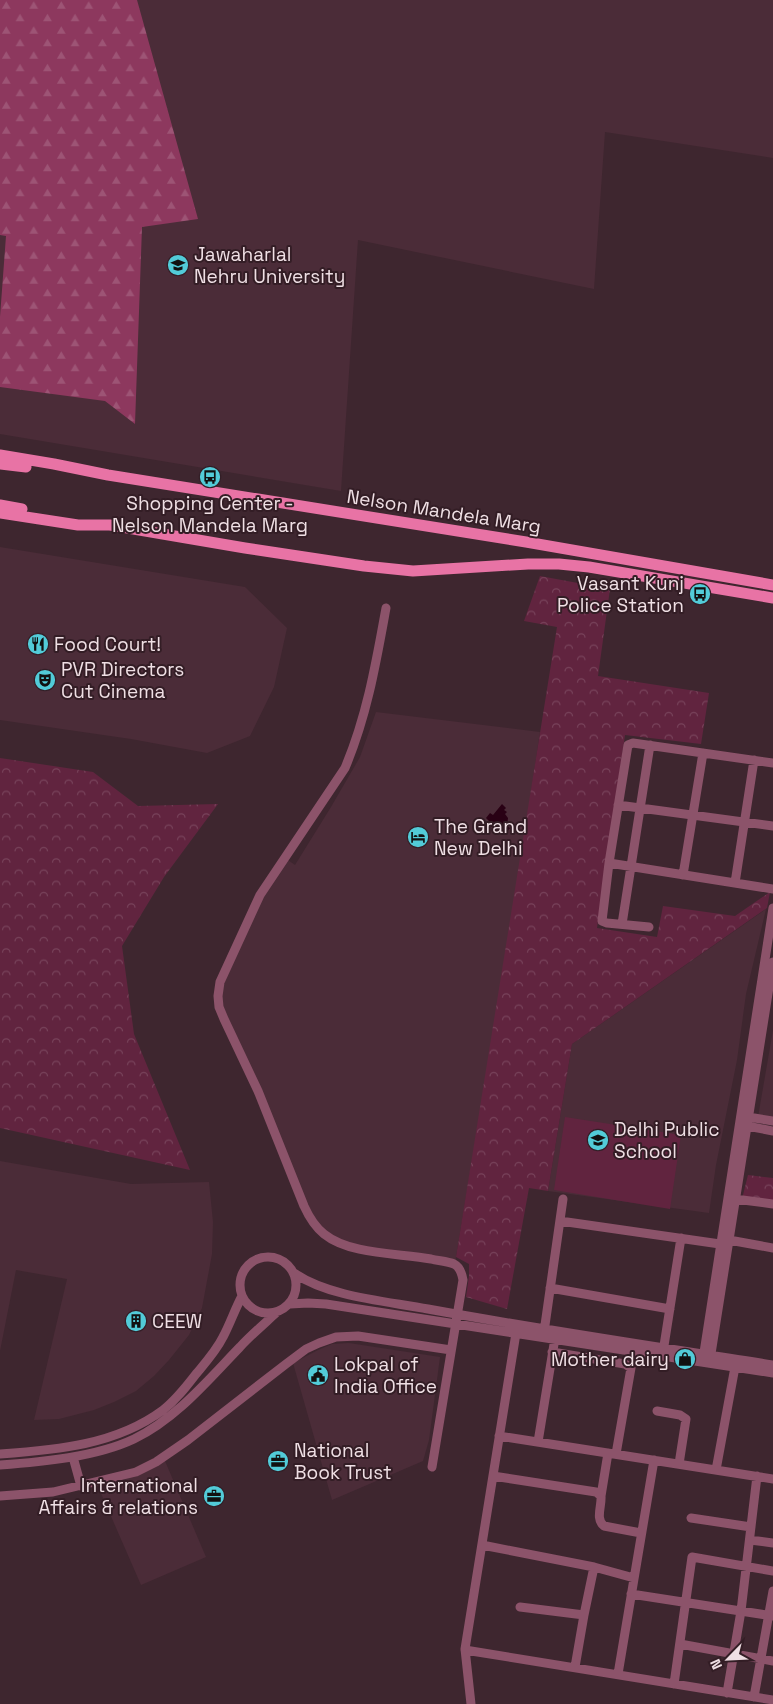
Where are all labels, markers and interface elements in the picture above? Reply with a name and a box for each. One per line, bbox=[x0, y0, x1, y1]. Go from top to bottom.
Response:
place label: Jawaharlal Nehru University bbox=[194, 242, 345, 289]
school or university icon: Jawaharlal Nehru University bbox=[166, 253, 190, 277]
bus stop icon: Shopping Center - Nelson Mandela Marg bbox=[198, 465, 222, 489]
street label: Nelson Mandela Marg bbox=[345, 484, 543, 539]
place label: Shopping Center - Nelson Mandela Marg bbox=[112, 491, 308, 538]
place label: Vasant Kunj Police Station bbox=[557, 571, 684, 618]
bus stop icon: Vasant Kunj Police Station bbox=[688, 582, 712, 606]
restaurant icon: Food Court! bbox=[26, 632, 50, 656]
place label: Food Court! bbox=[54, 632, 161, 657]
place label: PVR Directors Cut Cinema bbox=[61, 657, 184, 704]
theatre icon: PVR Directors Cut Cinema bbox=[33, 668, 57, 692]
place label: The Grand New Delhi bbox=[434, 814, 527, 861]
hotel icon: The Grand New Delhi bbox=[406, 825, 430, 849]
place label: Delhi Public School bbox=[614, 1117, 720, 1164]
school or university icon: Delhi Public School bbox=[586, 1128, 610, 1152]
building icon: CEEW bbox=[124, 1309, 148, 1333]
place label: CEEW bbox=[152, 1309, 202, 1334]
place label: Mother dairy bbox=[551, 1347, 669, 1372]
shop icon: Mother dairy bbox=[673, 1347, 697, 1371]
place label: Lokpal of India Office bbox=[334, 1352, 437, 1399]
public building icon: Lokpal of India Office bbox=[306, 1363, 330, 1387]
place label: National Book Trust bbox=[294, 1438, 392, 1485]
office icon: National Book Trust bbox=[266, 1449, 290, 1473]
place label: International Affairs & relations bbox=[38, 1473, 198, 1520]
office icon: International Affairs & relations bbox=[202, 1484, 226, 1508]
north arrow bbox=[703, 1634, 753, 1684]
text: N bbox=[706, 1656, 726, 1672]

